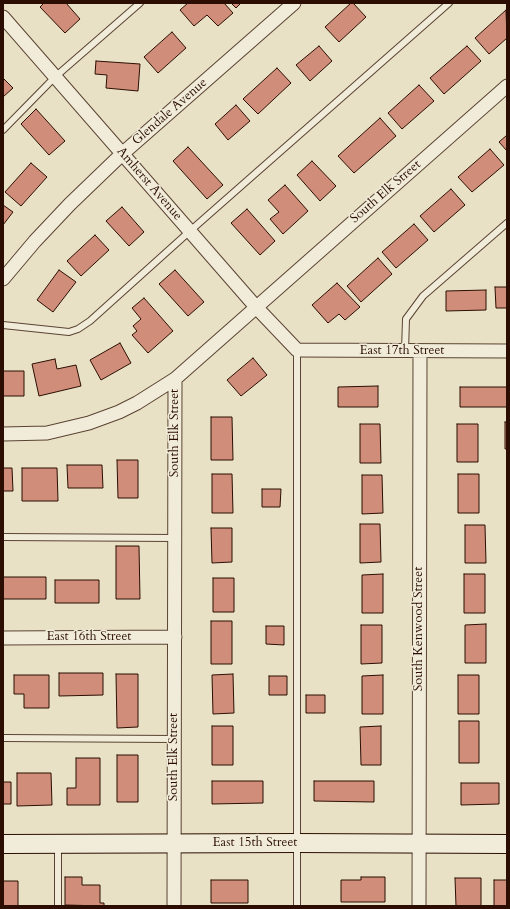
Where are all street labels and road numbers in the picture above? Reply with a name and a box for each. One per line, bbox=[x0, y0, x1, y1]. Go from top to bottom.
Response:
street label: Glendale Avenue bbox=[129, 75, 211, 149]
street label: Amherst Avenue bbox=[113, 144, 185, 224]
street label: South Elk Street bbox=[348, 157, 424, 227]
street label: East 17th Street bbox=[360, 343, 444, 359]
street label: South Elk Street bbox=[167, 389, 183, 477]
street label: South Kenwood Street bbox=[411, 567, 427, 691]
street label: East 16th Street bbox=[47, 629, 131, 645]
street label: South Elk Street bbox=[166, 713, 182, 801]
street label: East 15th Street bbox=[213, 835, 297, 851]

